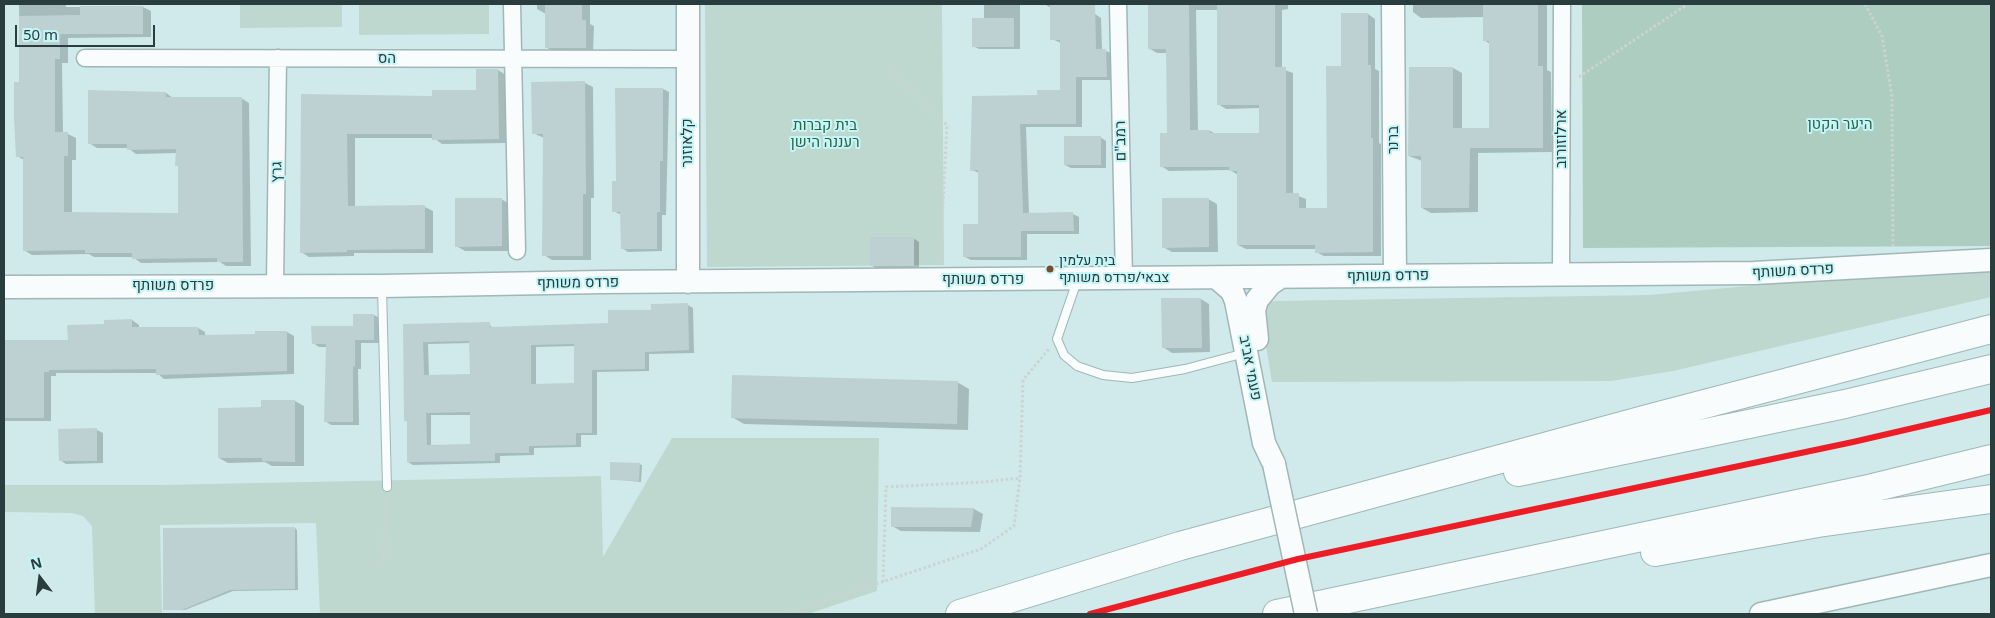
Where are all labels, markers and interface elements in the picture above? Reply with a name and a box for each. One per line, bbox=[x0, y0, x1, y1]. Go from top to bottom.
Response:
scale bar bbox=[18, 15, 158, 47]
text: 50 m bbox=[23, 24, 58, 44]
street label: הס bbox=[378, 50, 396, 68]
street label: ארלוזורוב bbox=[1553, 110, 1571, 168]
park label: היער הקטן bbox=[1808, 116, 1872, 134]
park label: בית קברות רעננה הישן bbox=[790, 117, 860, 152]
street label: קלאוזנר bbox=[679, 118, 697, 168]
street label: רמב"ם bbox=[1112, 121, 1130, 161]
street label: ברנר bbox=[1385, 126, 1403, 154]
street label: גרץ bbox=[268, 161, 286, 183]
place label: בית עלמין צבאי/פרדס משותף bbox=[1059, 253, 1169, 286]
street label: פרדס משותף bbox=[1752, 260, 1834, 282]
marker: בית עלמין צבאי/פרדס משותף bbox=[1045, 264, 1055, 274]
street label: פרדס משותף bbox=[1347, 266, 1429, 286]
street label: פרדס משותף bbox=[942, 271, 1024, 289]
street label: פרדס משותף bbox=[537, 273, 619, 293]
street label: פרדס משותף bbox=[132, 277, 214, 295]
street label: פעמי אביב bbox=[1235, 334, 1265, 402]
text: N bbox=[28, 552, 44, 574]
north arrow bbox=[15, 553, 65, 603]

